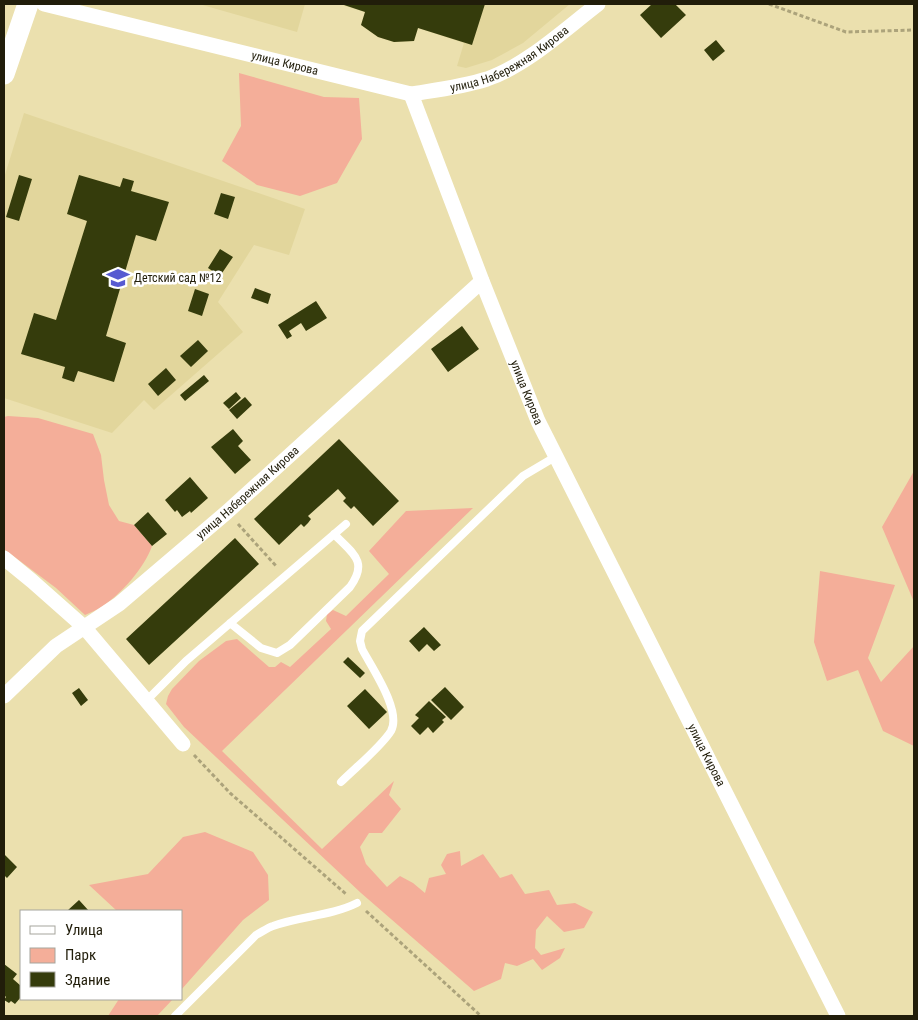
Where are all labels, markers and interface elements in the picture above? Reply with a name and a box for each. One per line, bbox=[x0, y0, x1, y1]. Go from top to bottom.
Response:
street label: улица Набережная Кирова bbox=[449, 23, 572, 95]
street label: улица Кирова bbox=[250, 48, 320, 78]
school or university icon: Детский сад №12 bbox=[105, 265, 131, 291]
place label: Детский сад №12 bbox=[134, 271, 221, 285]
street label: улица Кирова bbox=[507, 358, 546, 427]
street label: улица Набережная Кирова bbox=[193, 443, 302, 542]
street label: улица Кирова bbox=[685, 721, 728, 789]
legend bbox=[20, 910, 182, 1000]
text: Улица bbox=[65, 921, 103, 939]
text: Парк bbox=[65, 946, 96, 964]
text: Здание bbox=[65, 971, 110, 989]

